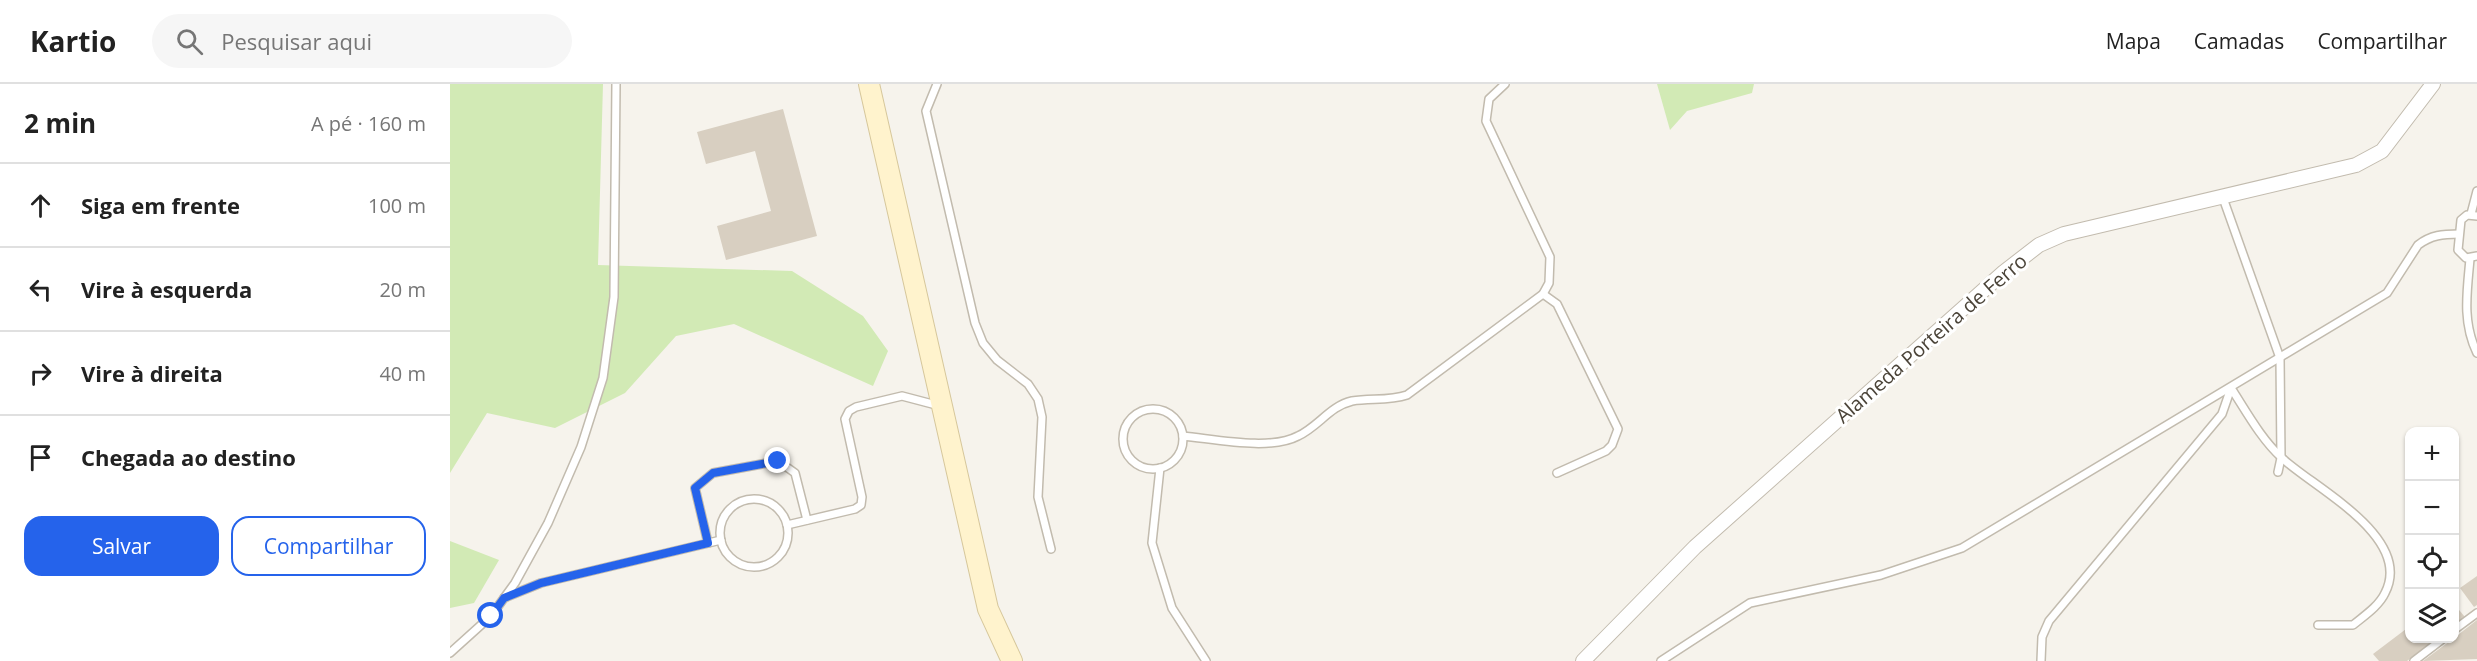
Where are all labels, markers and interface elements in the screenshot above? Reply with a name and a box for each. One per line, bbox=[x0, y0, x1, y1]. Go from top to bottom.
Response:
search box bbox=[152, 14, 572, 68]
text: Kartio bbox=[30, 22, 116, 60]
icon: search bbox=[173, 25, 206, 58]
text: Pesquisar aqui bbox=[221, 26, 372, 56]
text: Mapa bbox=[2106, 27, 2161, 55]
text: Camadas bbox=[2194, 27, 2284, 55]
text: Compartilhar bbox=[2317, 27, 2447, 55]
text: 2 min bbox=[24, 105, 96, 141]
text: A pé · 160 m bbox=[311, 110, 426, 137]
icon: ahead bbox=[24, 189, 57, 222]
text: Siga em frente bbox=[81, 190, 240, 220]
text: 100 m bbox=[368, 192, 426, 219]
street label: Alameda Porteira de Ferro bbox=[1829, 247, 2033, 429]
icon: left bbox=[24, 273, 57, 306]
text: Vire à esquerda bbox=[81, 274, 252, 304]
text: 20 m bbox=[379, 276, 426, 303]
icon: right bbox=[24, 357, 57, 390]
text: Vire à direita bbox=[81, 358, 223, 388]
text: 40 m bbox=[379, 360, 426, 387]
map controls bbox=[2405, 427, 2459, 643]
button: + bbox=[2405, 427, 2459, 481]
icon: arrive bbox=[24, 441, 57, 474]
text: Chegada ao destino bbox=[81, 442, 296, 472]
route end bbox=[764, 447, 790, 473]
button: − bbox=[2405, 481, 2459, 535]
button: Salvar bbox=[24, 516, 219, 576]
button: Compartilhar bbox=[231, 516, 426, 576]
button: locate bbox=[2405, 535, 2459, 589]
button: layers bbox=[2405, 589, 2459, 643]
route start bbox=[477, 602, 503, 628]

